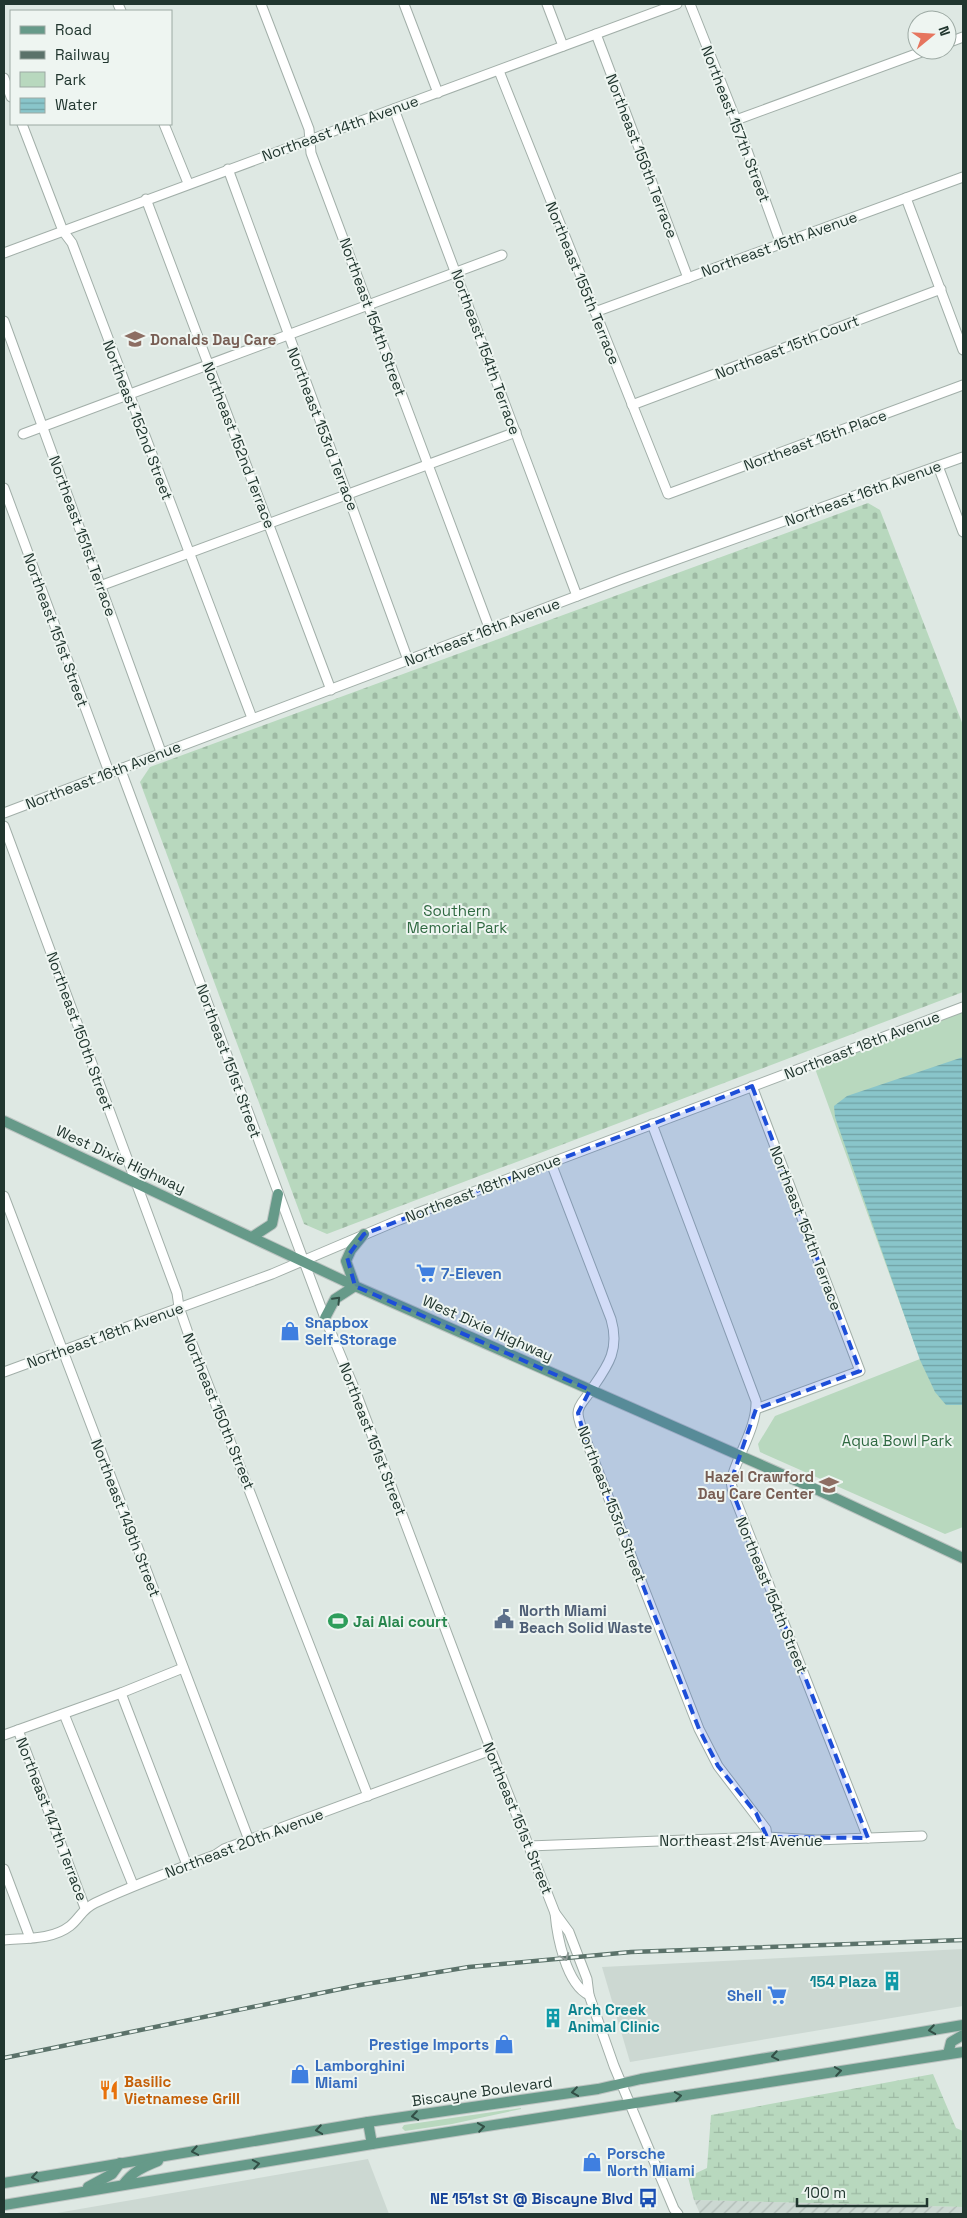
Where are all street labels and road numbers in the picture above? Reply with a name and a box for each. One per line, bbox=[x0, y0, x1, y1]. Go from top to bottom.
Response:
street label: Northeast 157th Street bbox=[697, 43, 775, 205]
street label: Northeast 156th Terrace bbox=[602, 71, 682, 241]
street label: Northeast 14th Avenue bbox=[259, 91, 421, 165]
street label: Northeast 155th Terrace bbox=[542, 199, 624, 367]
street label: Northeast 15th Avenue bbox=[698, 207, 860, 281]
street label: Northeast 154th Street bbox=[335, 235, 411, 399]
street label: Northeast 154th Terrace bbox=[447, 267, 525, 437]
street label: Northeast 15th Court bbox=[712, 311, 862, 383]
street label: Northeast 152nd Street bbox=[99, 337, 177, 503]
street label: Northeast 153rd Terrace bbox=[283, 345, 363, 513]
street label: Northeast 152nd Terrace bbox=[198, 359, 280, 531]
street label: Northeast 15th Place bbox=[741, 405, 889, 475]
street label: Northeast 151st Terrace bbox=[45, 453, 121, 619]
street label: Northeast 16th Avenue bbox=[782, 456, 944, 530]
street label: Northeast 151st Street bbox=[19, 550, 93, 710]
street label: Northeast 16th Avenue bbox=[402, 594, 563, 670]
street label: Northeast 16th Avenue bbox=[23, 737, 184, 813]
street label: Northeast 150th Street bbox=[42, 949, 118, 1113]
street label: Northeast 151st Street bbox=[192, 981, 266, 1141]
street label: Northeast 18th Avenue bbox=[781, 1006, 943, 1083]
street label: West Dixie Highway bbox=[53, 1121, 189, 1197]
street label: Northeast 154th Terrace bbox=[766, 1143, 846, 1313]
street label: Northeast 18th Avenue bbox=[402, 1149, 564, 1226]
street label: West Dixie Highway bbox=[420, 1291, 556, 1365]
street label: Northeast 18th Avenue bbox=[24, 1298, 186, 1372]
street label: Northeast 150th Street bbox=[179, 1330, 259, 1492]
street label: Northeast 151st Street bbox=[335, 1360, 411, 1518]
street label: Northeast 153rd Street bbox=[573, 1423, 651, 1585]
street label: Northeast 149th Street bbox=[87, 1436, 165, 1600]
street label: Northeast 154th Street bbox=[732, 1514, 812, 1676]
street label: Northeast 147th Terrace bbox=[12, 1735, 92, 1904]
street label: Northeast 151st Street bbox=[479, 1739, 557, 1897]
street label: Northeast 20th Avenue bbox=[162, 1804, 326, 1882]
street label: Northeast 21st Avenue bbox=[659, 1831, 823, 1850]
street label: Biscayne Boulevard bbox=[410, 2072, 554, 2110]

